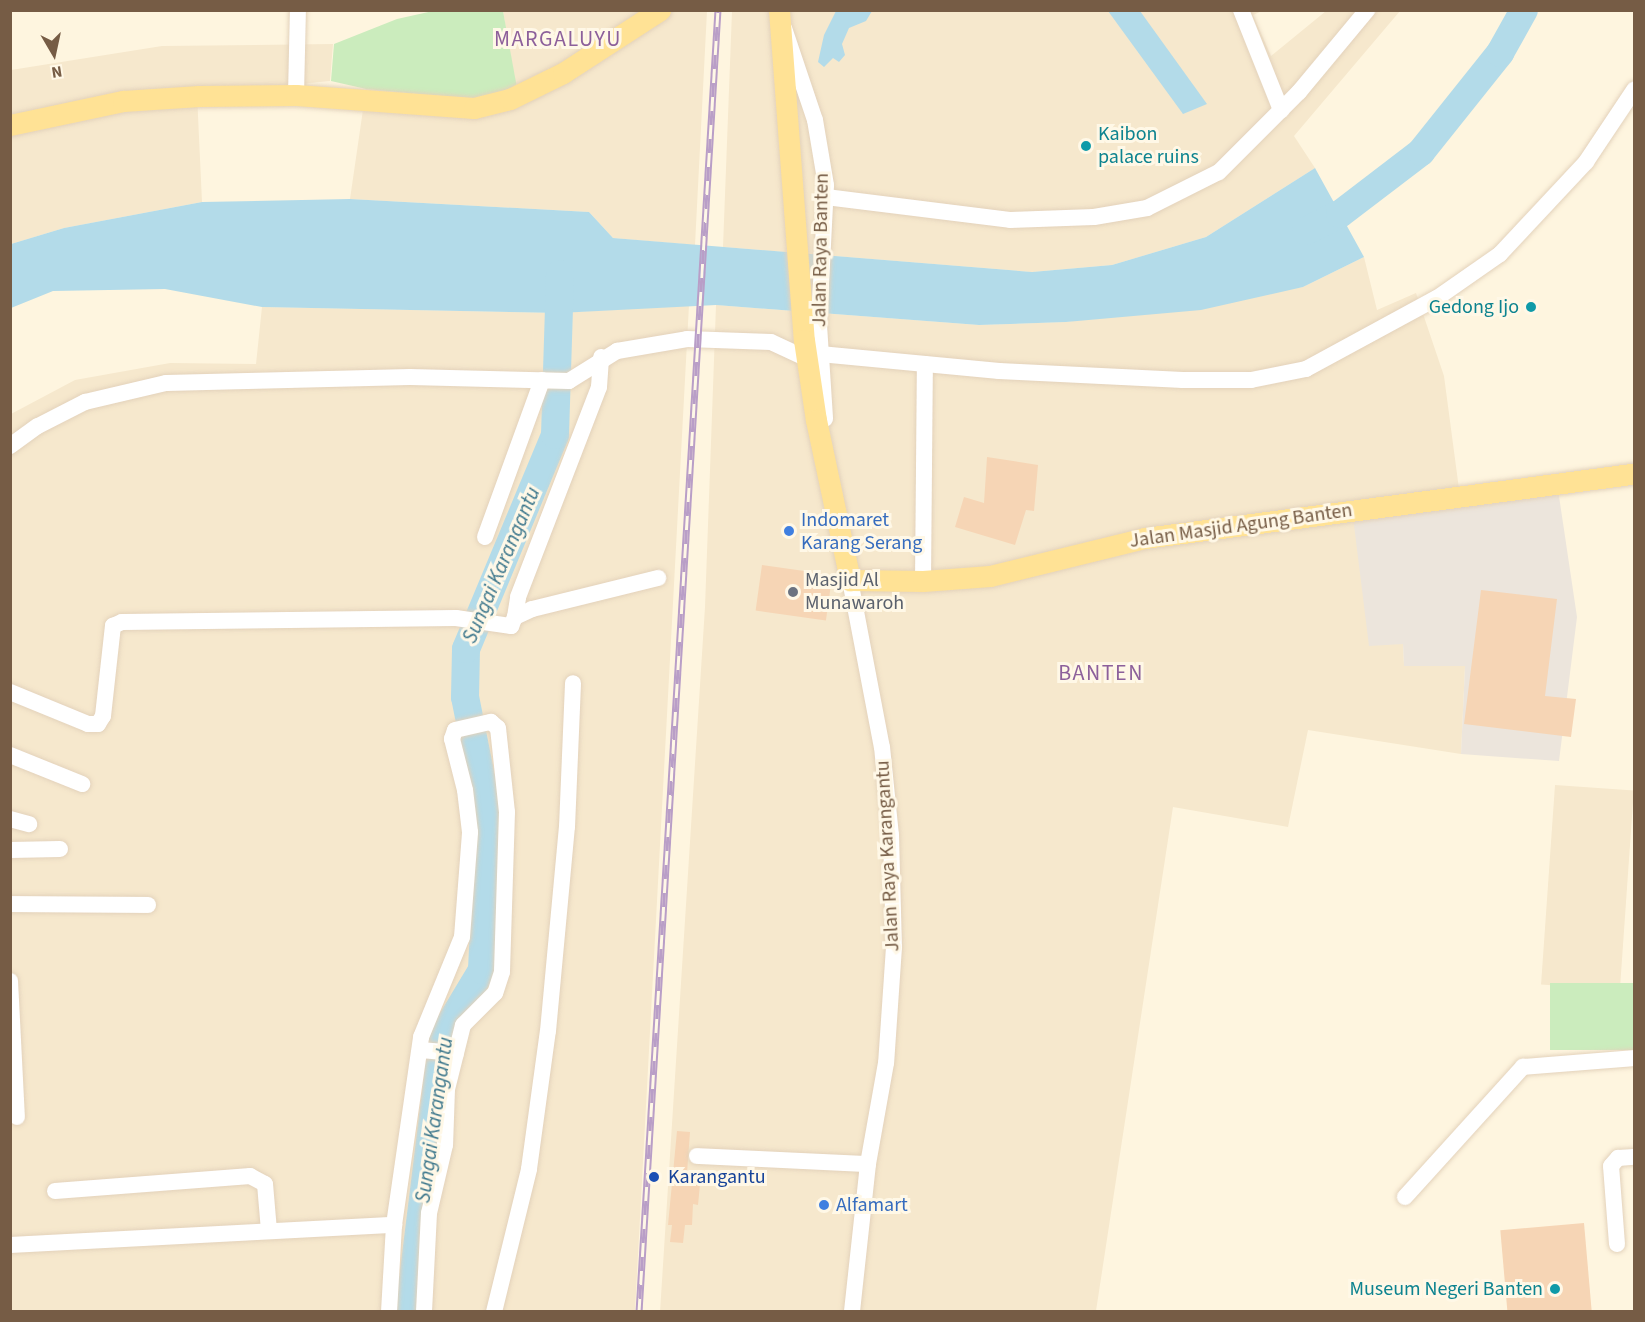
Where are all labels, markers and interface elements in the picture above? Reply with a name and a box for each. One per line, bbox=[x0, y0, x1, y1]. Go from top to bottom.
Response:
north arrow bbox=[24, 24, 84, 84]
district label: MARGALUYU bbox=[494, 27, 622, 53]
text: N bbox=[50, 60, 64, 83]
place label: Kaibon palace ruins bbox=[1098, 122, 1199, 169]
marker: Kaibon palace ruins bbox=[1079, 139, 1093, 153]
street label: Jalan Raya Banten bbox=[808, 173, 834, 327]
place label: Gedong Ijo bbox=[1429, 295, 1519, 319]
marker: Gedong Ijo bbox=[1524, 300, 1538, 314]
water label: Sungai Karangantu bbox=[457, 483, 545, 647]
street label: Jalan Masjid Agung Banten bbox=[1128, 498, 1354, 554]
place label: Indomaret Karang Serang bbox=[801, 508, 922, 555]
marker: Indomaret Karang Serang bbox=[782, 524, 796, 538]
place label: Masjid Al Munawaroh bbox=[805, 568, 904, 615]
marker: Masjid Al Munawaroh bbox=[786, 585, 800, 599]
district label: BANTEN bbox=[1058, 661, 1144, 687]
street label: Jalan Raya Karangantu bbox=[871, 760, 905, 952]
water label: Sungai Karangantu bbox=[410, 1035, 458, 1205]
place label: Karangantu bbox=[668, 1165, 766, 1189]
marker: Karangantu bbox=[645, 1168, 663, 1186]
place label: Alfamart bbox=[836, 1193, 908, 1217]
marker: Alfamart bbox=[817, 1198, 831, 1212]
place label: Museum Negeri Banten bbox=[1349, 1277, 1543, 1301]
marker: Museum Negeri Banten bbox=[1548, 1282, 1562, 1296]

